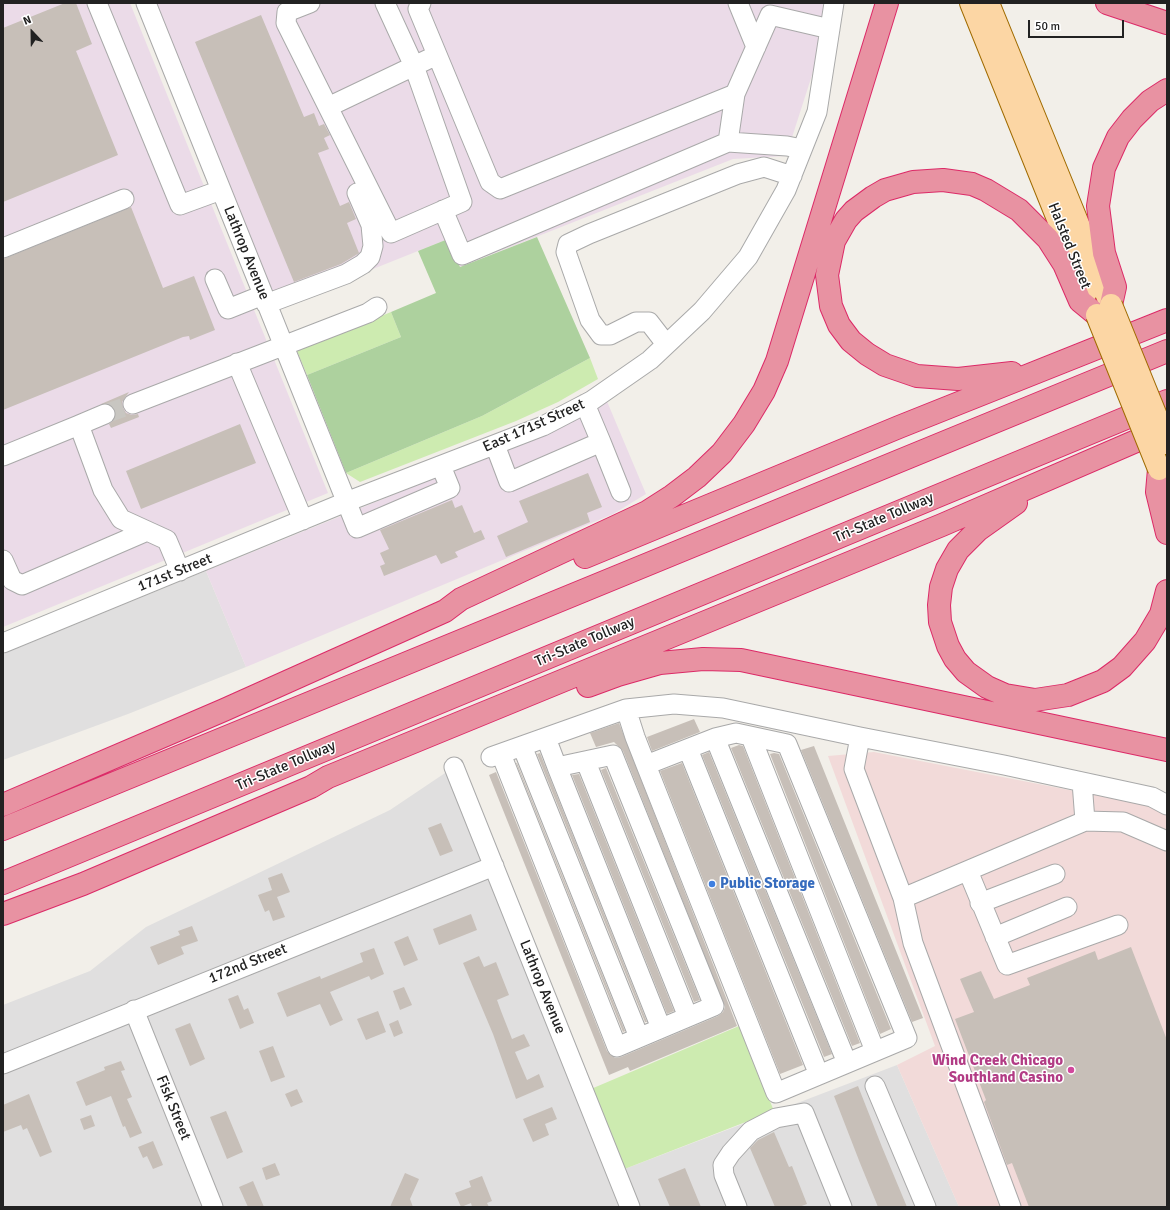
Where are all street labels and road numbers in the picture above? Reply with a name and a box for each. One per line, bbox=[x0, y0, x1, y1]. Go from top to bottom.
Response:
street label: Halsted Street bbox=[1043, 200, 1095, 292]
street label: Lathrop Avenue bbox=[219, 203, 273, 303]
street label: East 171st Street bbox=[480, 395, 588, 457]
street label: Tri-State Tollway bbox=[832, 489, 936, 547]
street label: 171st Street bbox=[135, 550, 215, 596]
street label: Tri-State Tollway bbox=[533, 613, 637, 671]
street label: Tri-State Tollway bbox=[234, 737, 338, 795]
street label: Lathrop Avenue bbox=[515, 937, 569, 1037]
street label: 172nd Street bbox=[206, 940, 290, 988]
street label: Fisk Street bbox=[152, 1073, 194, 1143]

